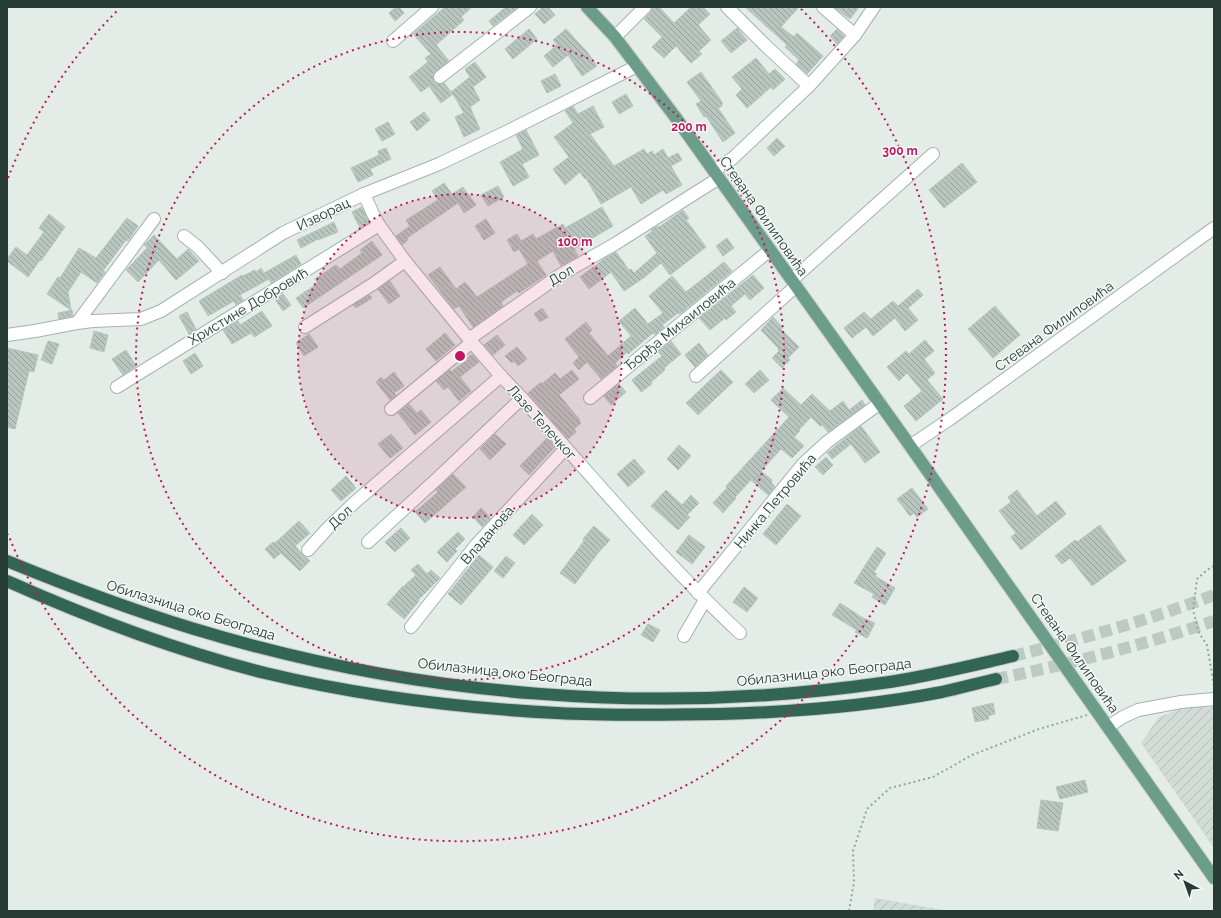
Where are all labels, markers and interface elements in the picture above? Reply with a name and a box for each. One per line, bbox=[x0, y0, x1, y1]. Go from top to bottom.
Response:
text: 200 m bbox=[671, 120, 707, 134]
text: 300 m bbox=[882, 144, 918, 158]
street label: Стевана Филиповића bbox=[716, 153, 812, 279]
street label: Изворац bbox=[294, 194, 352, 234]
text: 100 m bbox=[558, 235, 592, 249]
street label: Дол bbox=[545, 261, 577, 289]
street label: Христине Добровић bbox=[185, 264, 311, 348]
street label: Ђорђа Михаиловића bbox=[621, 274, 739, 374]
street label: Стевана Филиповића bbox=[992, 278, 1116, 374]
centre of rings bbox=[453, 349, 467, 363]
street label: Лазе Телечког bbox=[504, 381, 580, 463]
street label: Нинка Петровића bbox=[731, 450, 819, 552]
street label: Дол bbox=[325, 502, 355, 532]
street label: Владанова bbox=[457, 502, 517, 568]
street label: Обилазница око Београда bbox=[105, 577, 277, 643]
street label: Стевана Филиповића bbox=[1027, 590, 1123, 716]
street label: Обилазница око Београда bbox=[417, 655, 593, 689]
street label: Обилазница око Београда bbox=[736, 655, 912, 689]
north arrow bbox=[1165, 862, 1205, 902]
text: N bbox=[1171, 867, 1186, 882]

